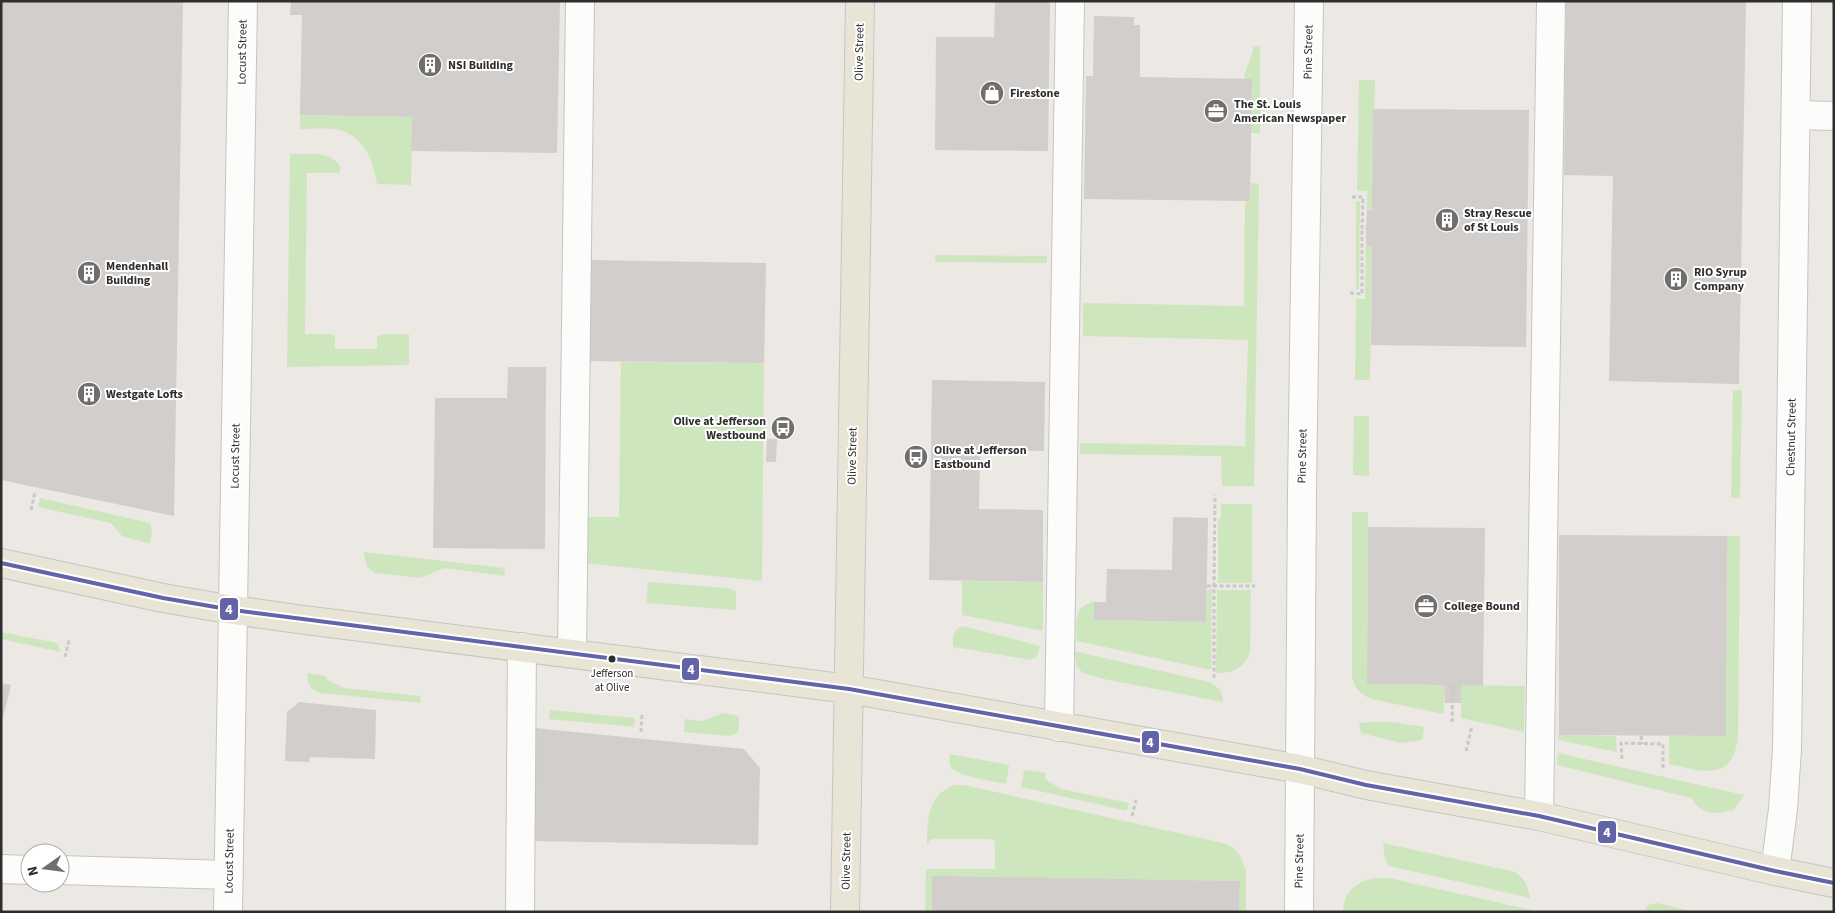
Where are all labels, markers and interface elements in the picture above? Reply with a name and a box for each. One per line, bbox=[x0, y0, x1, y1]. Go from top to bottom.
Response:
street label: Locust Street bbox=[233, 19, 252, 85]
street label: Olive Street bbox=[850, 23, 869, 81]
street label: Pine Street bbox=[1300, 24, 1317, 80]
building icon: NSI Building bbox=[417, 52, 443, 78]
place label: NSI Building bbox=[448, 57, 514, 74]
shop icon: Firestone bbox=[979, 80, 1005, 106]
place label: Firestone bbox=[1010, 85, 1060, 102]
place label: The St. Louis American Newspaper bbox=[1233, 96, 1346, 127]
office icon: The St. Louis American Newspaper bbox=[1203, 98, 1229, 124]
place label: Stray Rescue of St Louis bbox=[1464, 205, 1532, 236]
building icon: Stray Rescue of St Louis bbox=[1434, 207, 1460, 233]
place label: Mendenhall Building bbox=[106, 258, 169, 289]
building icon: Mendenhall Building bbox=[76, 260, 102, 286]
place label: RIO Syrup Company bbox=[1694, 264, 1747, 295]
building icon: RIO Syrup Company bbox=[1663, 266, 1689, 292]
building icon: Westgate Lofts bbox=[76, 381, 102, 407]
place label: Westgate Lofts bbox=[106, 386, 183, 403]
street label: Chestnut Street bbox=[1782, 398, 1801, 476]
place label: Olive at Jefferson Westbound bbox=[673, 413, 766, 444]
bus stop icon: Olive at Jefferson Westbound bbox=[770, 415, 796, 441]
street label: Locust Street bbox=[226, 423, 245, 489]
street label: Olive Street bbox=[843, 427, 862, 485]
street label: Pine Street bbox=[1294, 428, 1311, 484]
place label: Olive at Jefferson Eastbound bbox=[934, 442, 1027, 473]
bus stop icon: Olive at Jefferson Eastbound bbox=[903, 444, 929, 470]
office icon: College Bound bbox=[1413, 593, 1439, 619]
line badge: 4 bbox=[219, 597, 239, 621]
place label: College Bound bbox=[1444, 598, 1520, 615]
text: 4 bbox=[225, 600, 233, 620]
marker: Jefferson at Olive bbox=[607, 654, 617, 664]
line badge: 4 bbox=[681, 657, 700, 681]
text: 4 bbox=[687, 660, 695, 680]
place label: Jefferson at Olive bbox=[591, 666, 633, 695]
line badge: 4 bbox=[1141, 730, 1160, 754]
text: 4 bbox=[1146, 733, 1154, 753]
line badge: 4 bbox=[1597, 820, 1617, 844]
text: 4 bbox=[1603, 823, 1611, 843]
street label: Locust Street bbox=[220, 828, 239, 894]
street label: Olive Street bbox=[837, 832, 856, 890]
street label: Pine Street bbox=[1291, 833, 1308, 889]
north arrow bbox=[20, 843, 70, 893]
text: N bbox=[23, 864, 44, 878]

